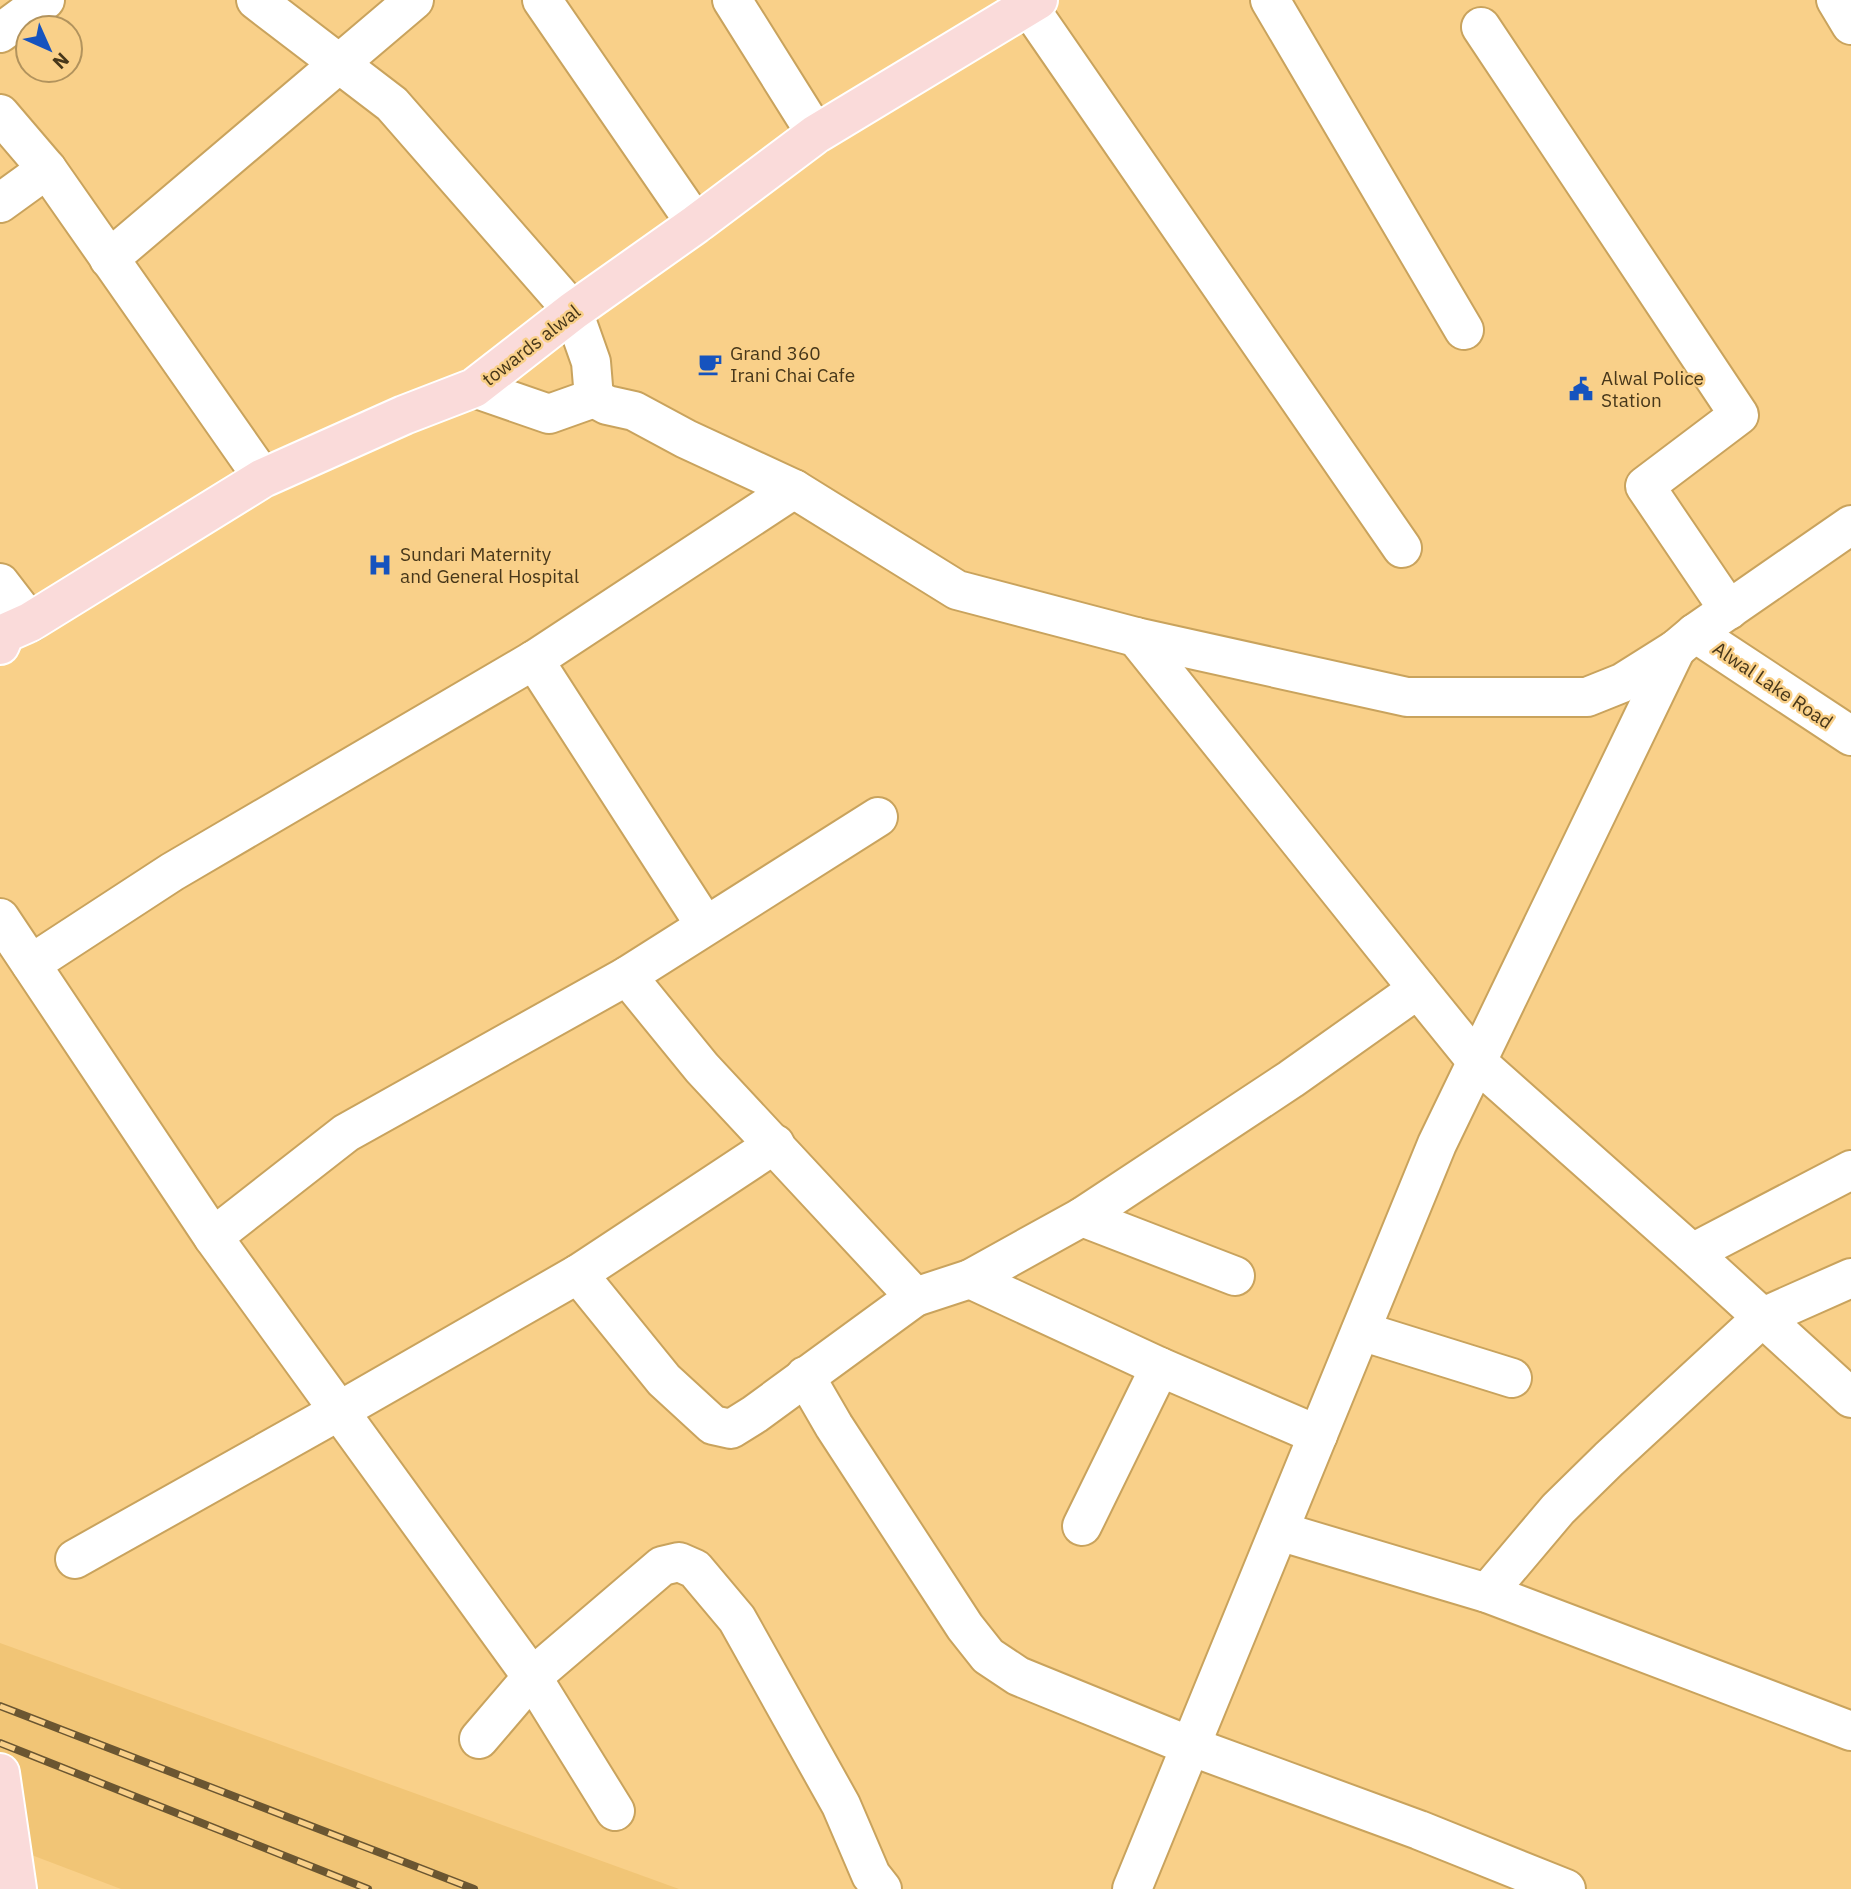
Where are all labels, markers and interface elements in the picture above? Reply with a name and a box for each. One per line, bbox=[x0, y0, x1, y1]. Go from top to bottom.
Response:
north arrow bbox=[14, 14, 84, 84]
text: N bbox=[48, 48, 74, 74]
street label: towards alwal bbox=[477, 299, 585, 391]
place label: Grand 360 Irani Chai Cafe bbox=[730, 341, 855, 387]
cafe icon: Grand 360 Irani Chai Cafe bbox=[696, 350, 724, 378]
place label: Alwal Police Station bbox=[1601, 366, 1704, 412]
public building icon: Alwal Police Station bbox=[1567, 375, 1595, 403]
place label: Sundari Maternity and General Hospital bbox=[400, 542, 579, 588]
hospital icon: Sundari Maternity and General Hospital bbox=[366, 551, 394, 579]
street label: Alwal Lake Road bbox=[1709, 636, 1837, 734]

